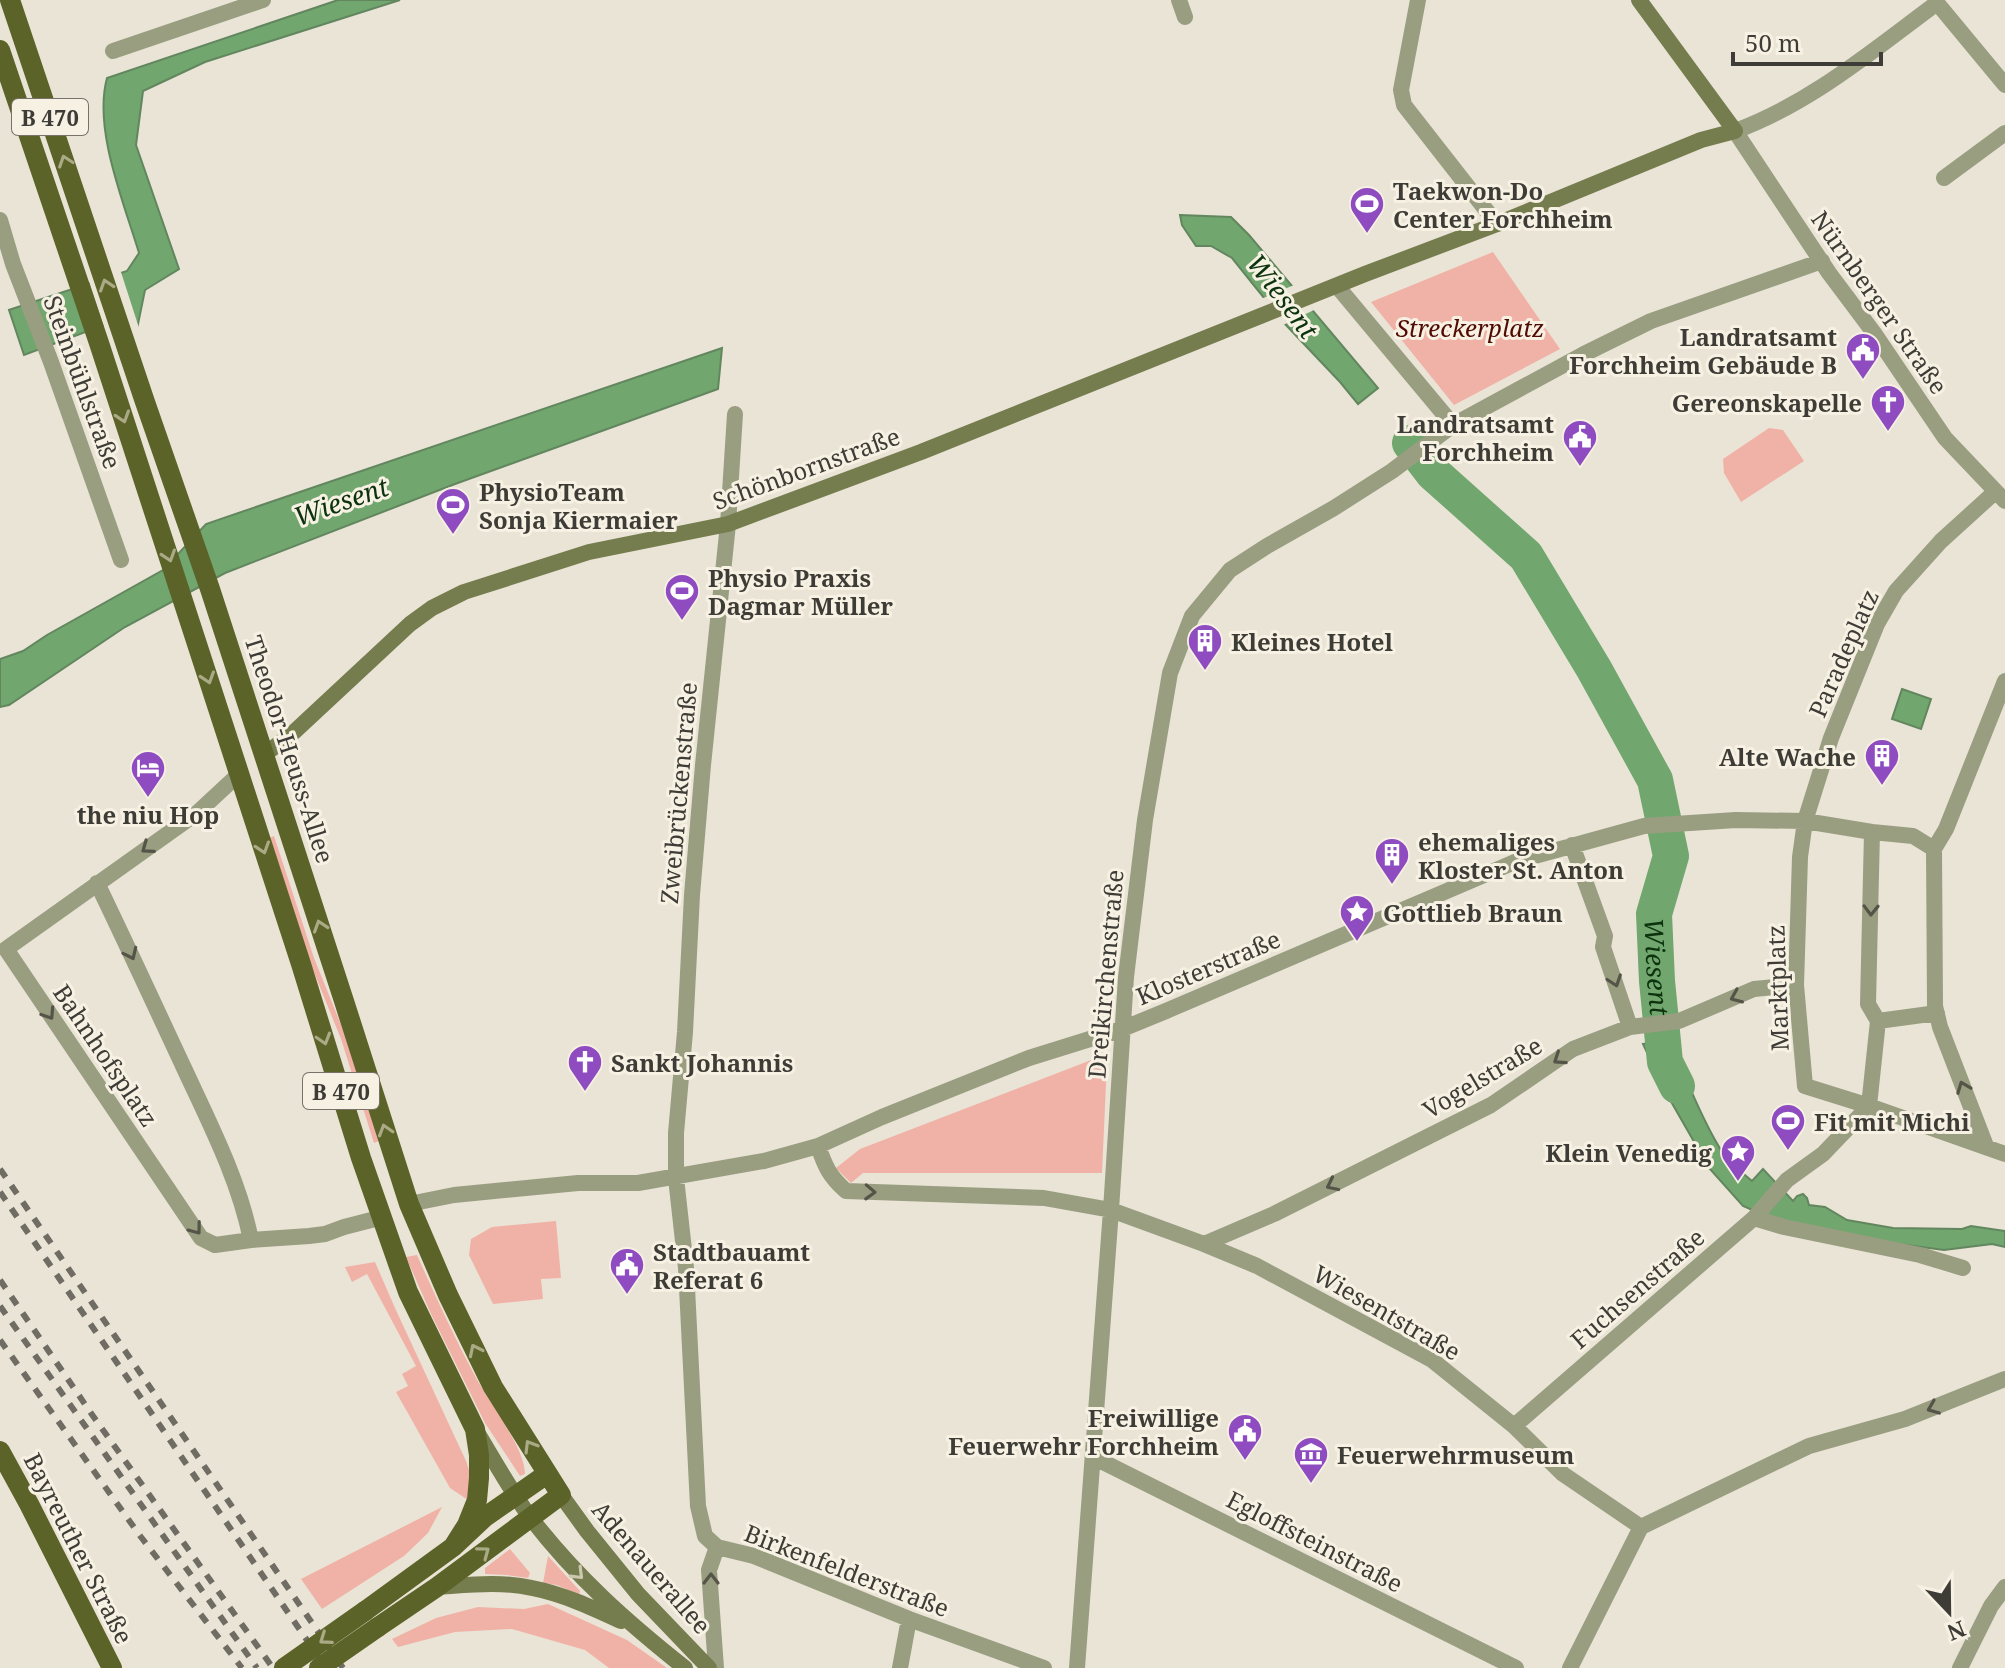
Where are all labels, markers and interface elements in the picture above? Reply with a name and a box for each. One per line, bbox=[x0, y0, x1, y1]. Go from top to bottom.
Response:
scale bar bbox=[1733, 16, 1881, 66]
text: 50 m bbox=[1745, 26, 1801, 59]
road number: B 470 bbox=[12, 99, 88, 135]
one-way arrow bbox=[58, 154, 74, 168]
place label: Taekwon-Do Center Forchheim bbox=[1393, 174, 1613, 235]
sports icon: Taekwon-Do Center Forchheim bbox=[1348, 185, 1386, 235]
street label: Nürnberger Straße bbox=[1804, 204, 1956, 400]
water label: Wiesent bbox=[1239, 246, 1327, 346]
one-way arrow bbox=[99, 278, 115, 292]
street label: Steinbühlstraße bbox=[36, 291, 130, 473]
park label: Streckerplatz bbox=[1396, 311, 1544, 344]
place label: Landratsamt Forchheim Gebäude B bbox=[1569, 320, 1837, 381]
public building icon: Landratsamt Forchheim Gebäude B bbox=[1844, 331, 1882, 381]
church icon: Gereonskapelle bbox=[1869, 383, 1907, 433]
place label: Gereonskapelle bbox=[1672, 386, 1862, 419]
place label: Landratsamt Forchheim bbox=[1397, 407, 1554, 468]
one-way arrow bbox=[114, 410, 130, 424]
public building icon: Landratsamt Forchheim bbox=[1561, 418, 1599, 468]
street label: Schönbornstraße bbox=[708, 419, 904, 517]
water label: Wiesent bbox=[289, 468, 394, 534]
place label: PhysioTeam Sonja Kiermaier bbox=[479, 475, 678, 536]
sports icon: PhysioTeam Sonja Kiermaier bbox=[434, 486, 472, 536]
one-way arrow bbox=[159, 549, 175, 563]
place label: Physio Praxis Dagmar Müller bbox=[708, 561, 894, 622]
sports icon: Physio Praxis Dagmar Müller bbox=[663, 572, 701, 622]
street label: Paradeplatz bbox=[1800, 584, 1886, 722]
building icon: Kleines Hotel bbox=[1186, 622, 1224, 672]
place label: Kleines Hotel bbox=[1231, 625, 1394, 658]
street label: Theodor-Heuss-Allee bbox=[238, 631, 342, 867]
one-way arrow bbox=[199, 671, 215, 684]
street label: Zweibrückenstraße bbox=[652, 681, 704, 905]
building icon: Alte Wache bbox=[1863, 737, 1901, 787]
place label: Alte Wache bbox=[1719, 740, 1856, 773]
hotel icon: the niu Hop bbox=[129, 749, 167, 799]
place label: the niu Hop bbox=[77, 798, 219, 831]
place label: ehemaliges Kloster St. Anton bbox=[1418, 825, 1624, 886]
building icon: ehemaliges Kloster St. Anton bbox=[1373, 836, 1411, 886]
one-way arrow bbox=[141, 838, 156, 852]
one-way arrow bbox=[254, 840, 270, 854]
street label: Dreikirchenstraße bbox=[1079, 868, 1131, 1080]
place icon: Gottlieb Braun bbox=[1338, 893, 1376, 943]
place label: Gottlieb Braun bbox=[1383, 896, 1563, 929]
one-way arrow bbox=[1862, 904, 1879, 917]
water label: Wiesent bbox=[1636, 917, 1678, 1018]
one-way arrow bbox=[313, 920, 329, 934]
street label: Klosterstraße bbox=[1131, 922, 1285, 1012]
street label: Marktplatz bbox=[1758, 924, 1796, 1052]
one-way arrow bbox=[121, 945, 137, 960]
one-way arrow bbox=[1605, 974, 1621, 988]
street label: Bahnhofsplatz bbox=[46, 977, 166, 1133]
one-way arrow bbox=[1730, 988, 1744, 1004]
one-way arrow bbox=[40, 1005, 55, 1020]
street label: Vogelstraße bbox=[1416, 1028, 1548, 1126]
one-way arrow bbox=[315, 1031, 331, 1045]
church icon: Sankt Johannis bbox=[566, 1043, 604, 1093]
place label: Sankt Johannis bbox=[611, 1046, 793, 1079]
one-way arrow bbox=[1554, 1049, 1568, 1064]
road number: B 470 bbox=[303, 1073, 379, 1109]
one-way arrow bbox=[1956, 1081, 1973, 1095]
sports icon: Fit mit Michi bbox=[1769, 1102, 1807, 1152]
place label: Fit mit Michi bbox=[1814, 1105, 1970, 1138]
one-way arrow bbox=[378, 1124, 394, 1137]
place icon: Klein Venedig bbox=[1719, 1133, 1757, 1183]
place label: Klein Venedig bbox=[1545, 1136, 1713, 1169]
one-way arrow bbox=[1326, 1175, 1341, 1191]
one-way arrow bbox=[864, 1183, 877, 1200]
one-way arrow bbox=[186, 1220, 200, 1235]
street label: Fuchsenstraße bbox=[1563, 1221, 1711, 1355]
place label: Stadtbauamt Referat 6 bbox=[653, 1235, 810, 1296]
public building icon: Stadtbauamt Referat 6 bbox=[608, 1246, 646, 1296]
street label: Wiesentstraße bbox=[1307, 1256, 1467, 1368]
one-way arrow bbox=[469, 1343, 485, 1358]
one-way arrow bbox=[1927, 1398, 1941, 1415]
place label: Freiwillige Feuerwehr Forchheim bbox=[948, 1401, 1219, 1462]
public building icon: Freiwillige Feuerwehr Forchheim bbox=[1226, 1412, 1264, 1462]
museum icon: Feuerwehrmuseum bbox=[1292, 1435, 1330, 1485]
place label: Feuerwehrmuseum bbox=[1337, 1438, 1575, 1471]
one-way arrow bbox=[524, 1440, 540, 1455]
street label: Bayreuther Straße bbox=[17, 1447, 141, 1649]
street label: Egloffsteinstraße bbox=[1221, 1482, 1409, 1600]
street label: Adenauerallee bbox=[585, 1494, 719, 1640]
street label: Birkenfelderstraße bbox=[740, 1516, 954, 1624]
one-way arrow bbox=[475, 1548, 489, 1562]
one-way arrow bbox=[569, 1564, 583, 1579]
one-way arrow bbox=[702, 1572, 720, 1585]
north arrow bbox=[1909, 1572, 1989, 1652]
text: N bbox=[1943, 1614, 1971, 1649]
one-way arrow bbox=[319, 1629, 333, 1644]

